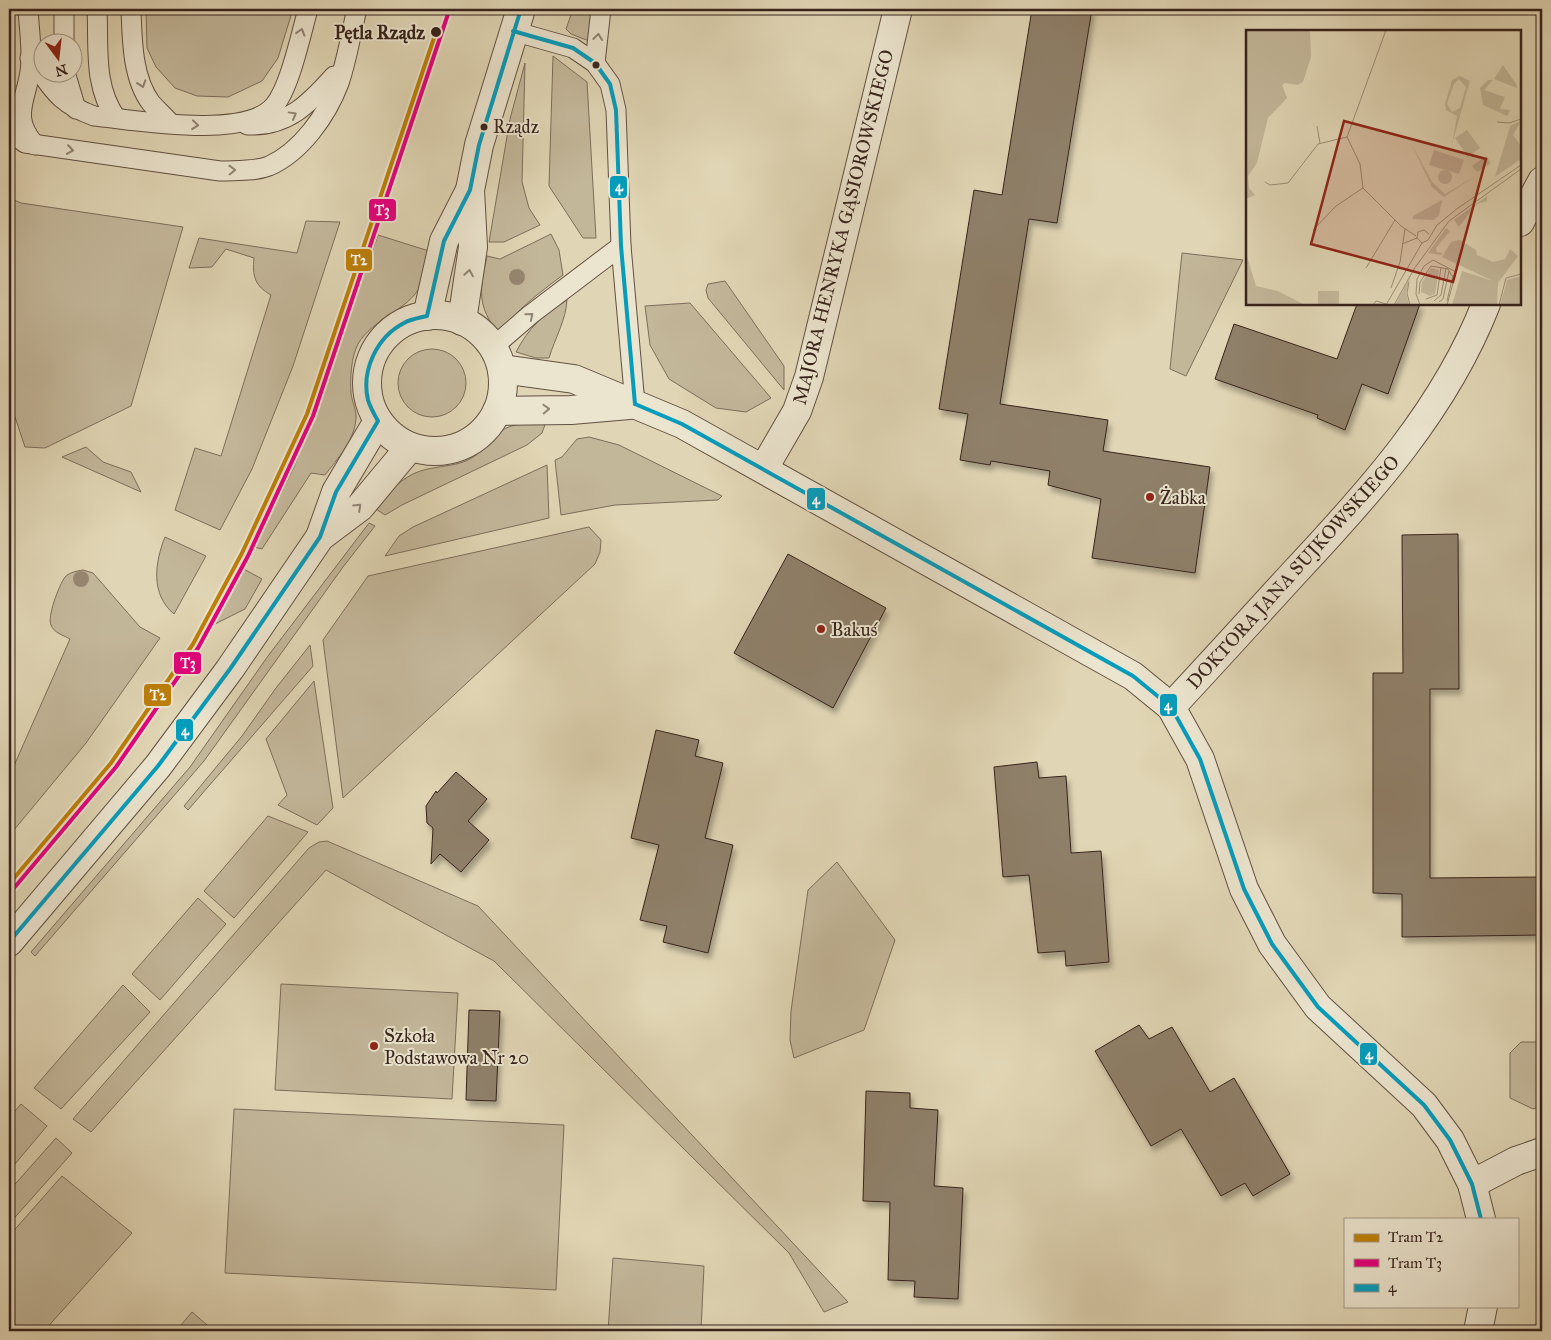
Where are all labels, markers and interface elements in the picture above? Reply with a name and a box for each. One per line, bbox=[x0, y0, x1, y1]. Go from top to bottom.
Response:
place label: Pętla Rządz bbox=[334, 21, 425, 44]
marker: Pętla Rządz bbox=[429, 25, 443, 39]
one-way arrow bbox=[296, 29, 306, 37]
inset map bbox=[1246, 30, 1521, 305]
north arrow bbox=[32, 32, 82, 82]
one-way arrow bbox=[592, 32, 603, 40]
street label: MAJORA HENRYKA GĄSIOROWSKIEGO bbox=[788, 47, 899, 407]
text: N bbox=[53, 60, 69, 80]
unlabelled marker bbox=[591, 60, 601, 70]
one-way arrow bbox=[136, 79, 146, 87]
one-way arrow bbox=[287, 112, 296, 122]
place label: Rządz bbox=[493, 116, 539, 138]
one-way arrow bbox=[191, 119, 199, 130]
marker: Rządz bbox=[479, 122, 489, 132]
one-way arrow bbox=[67, 144, 75, 155]
one-way arrow bbox=[228, 165, 236, 176]
line badge: 4 bbox=[609, 175, 628, 199]
text: 4 bbox=[615, 178, 624, 196]
line badge: T3 bbox=[368, 198, 397, 222]
text: T3 bbox=[373, 202, 390, 220]
line badge: T2 bbox=[345, 248, 373, 272]
text: T2 bbox=[350, 252, 368, 269]
one-way arrow bbox=[463, 268, 474, 276]
one-way arrow bbox=[524, 313, 533, 321]
one-way arrow bbox=[542, 404, 550, 415]
street label: DOKTORA JANA SUJKOWSKIEGO bbox=[1182, 450, 1405, 694]
place label: Żabka bbox=[1160, 486, 1207, 509]
line badge: 4 bbox=[806, 487, 826, 511]
text: 4 bbox=[812, 491, 821, 509]
marker: Żabka bbox=[1144, 491, 1156, 503]
one-way arrow bbox=[353, 504, 362, 513]
place label: Bakuś bbox=[831, 618, 879, 641]
marker: Bakuś bbox=[815, 623, 827, 635]
line badge: T3 bbox=[173, 651, 202, 675]
text: T3 bbox=[179, 655, 196, 673]
line badge: T2 bbox=[143, 683, 172, 707]
text: T2 bbox=[149, 687, 167, 704]
line badge: 4 bbox=[1159, 693, 1178, 717]
text: 4 bbox=[1164, 697, 1173, 715]
line badge: 4 bbox=[175, 718, 194, 742]
text: 4 bbox=[181, 722, 190, 740]
place label: Szkoła Podstawowa Nr 20 bbox=[384, 1024, 529, 1069]
marker: Szkoła Podstawowa Nr 20 bbox=[368, 1040, 380, 1052]
line badge: 4 bbox=[1359, 1042, 1378, 1066]
text: 4 bbox=[1365, 1046, 1374, 1064]
legend bbox=[1344, 1218, 1518, 1308]
text: Tram T2 bbox=[1388, 1228, 1444, 1246]
text: Tram T3 bbox=[1388, 1254, 1442, 1272]
text: 4 bbox=[1388, 1278, 1397, 1296]

